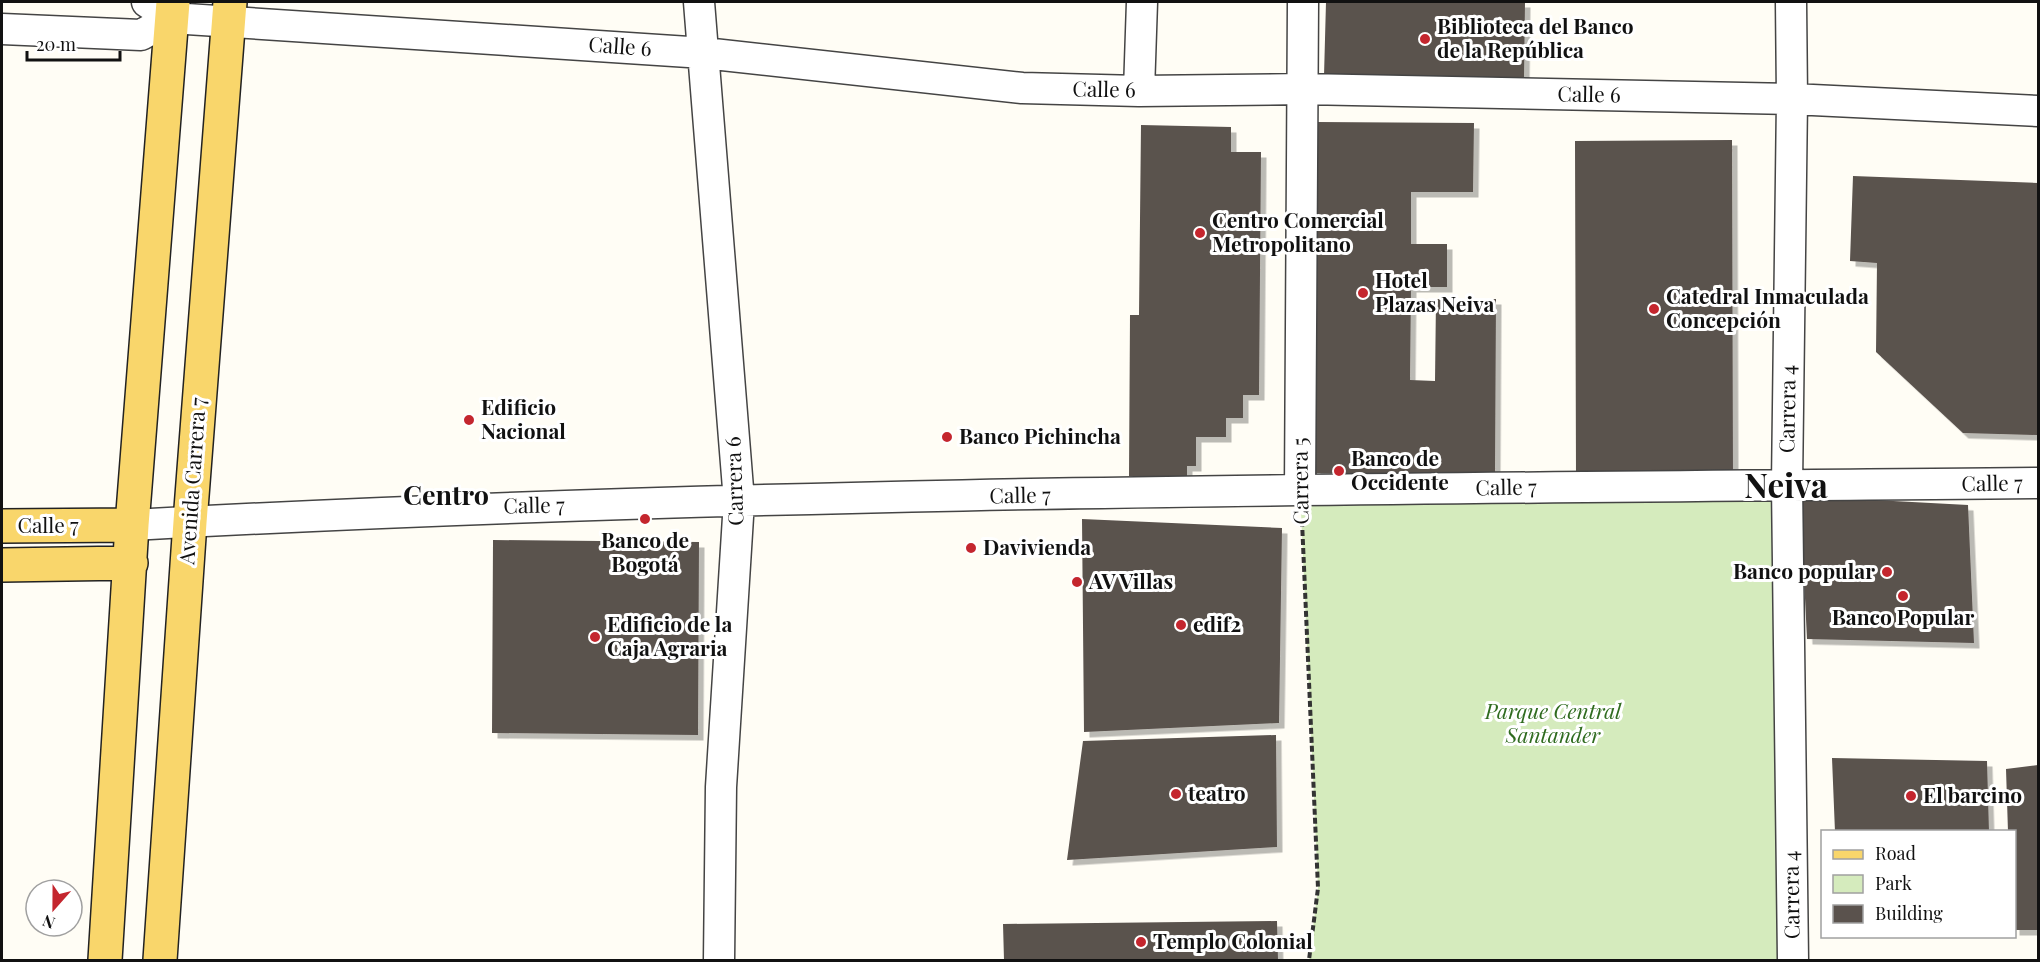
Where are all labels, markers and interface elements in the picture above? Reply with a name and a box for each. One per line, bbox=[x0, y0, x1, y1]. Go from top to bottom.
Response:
place label: Biblioteca del Banco de la República bbox=[1437, 11, 1634, 63]
scale bar bbox=[27, 24, 120, 62]
street label: Calle 6 bbox=[588, 29, 653, 61]
text: 20 m bbox=[36, 32, 76, 56]
marker: Biblioteca del Banco de la República bbox=[1418, 32, 1432, 46]
street label: Calle 6 bbox=[1072, 73, 1136, 103]
street label: Calle 6 bbox=[1557, 78, 1621, 108]
place label: Centro Comercial Metropolitano bbox=[1212, 205, 1384, 257]
marker: Centro Comercial Metropolitano bbox=[1193, 226, 1207, 240]
place label: Hotel Plazas Neiva bbox=[1375, 265, 1494, 317]
place label: Catedral Inmaculada Concepción bbox=[1666, 281, 1869, 333]
marker: Hotel Plazas Neiva bbox=[1356, 286, 1370, 300]
marker: Catedral Inmaculada Concepción bbox=[1647, 302, 1661, 316]
street label: Carrera 4 bbox=[1771, 364, 1801, 453]
place label: Edificio Nacional bbox=[481, 392, 566, 444]
street label: Avenida Carrera 7 bbox=[171, 396, 211, 566]
marker: Edificio Nacional bbox=[462, 413, 476, 427]
place label: Banco Pichincha bbox=[959, 421, 1121, 449]
marker: Banco Pichincha bbox=[940, 430, 954, 444]
street label: Carrera 6 bbox=[717, 436, 749, 526]
street label: Carrera 5 bbox=[1284, 437, 1314, 525]
place label: Banco de Occidente bbox=[1351, 443, 1449, 495]
district label: Neiva bbox=[1744, 462, 1828, 506]
marker: Banco de Occidente bbox=[1332, 464, 1346, 478]
street label: Calle 7 bbox=[1961, 467, 2023, 497]
street label: Calle 7 bbox=[1475, 471, 1537, 501]
district label: Centro bbox=[403, 476, 489, 512]
street label: Calle 7 bbox=[989, 479, 1051, 509]
street label: Calle 7 bbox=[503, 489, 565, 519]
street label: Calle 7 bbox=[17, 510, 79, 538]
marker: Banco de Bogotá bbox=[638, 512, 652, 526]
place label: Banco de Bogotá bbox=[601, 525, 689, 577]
place label: Davivienda bbox=[983, 532, 1091, 560]
marker: Davivienda bbox=[964, 541, 978, 555]
place label: Banco popular bbox=[1733, 556, 1875, 584]
marker: Banco popular bbox=[1880, 565, 1894, 579]
place label: AV Villas bbox=[1088, 566, 1173, 594]
marker: AV Villas bbox=[1070, 575, 1084, 589]
marker: Banco Popular bbox=[1896, 589, 1910, 603]
place label: Banco Popular bbox=[1832, 602, 1974, 630]
place label: Edificio de la Caja Agraria bbox=[607, 609, 732, 661]
place label: edif2 bbox=[1193, 609, 1241, 637]
marker: edif2 bbox=[1174, 618, 1188, 632]
marker: Edificio de la Caja Agraria bbox=[588, 630, 602, 644]
park label: Parque Central Santander bbox=[1484, 696, 1622, 748]
place label: teatro bbox=[1187, 778, 1246, 806]
place label: El barcino bbox=[1923, 780, 2022, 808]
marker: teatro bbox=[1169, 787, 1183, 801]
marker: El barcino bbox=[1904, 789, 1918, 803]
legend bbox=[1821, 830, 2016, 938]
text: Road bbox=[1875, 841, 1916, 865]
street label: Carrera 4 bbox=[1775, 851, 1805, 940]
text: Park bbox=[1875, 871, 1912, 895]
north arrow bbox=[24, 878, 84, 938]
text: Building bbox=[1875, 901, 1943, 925]
text: N bbox=[39, 910, 58, 934]
place label: Templo Colonial bbox=[1153, 926, 1313, 954]
marker: Templo Colonial bbox=[1134, 935, 1148, 949]

